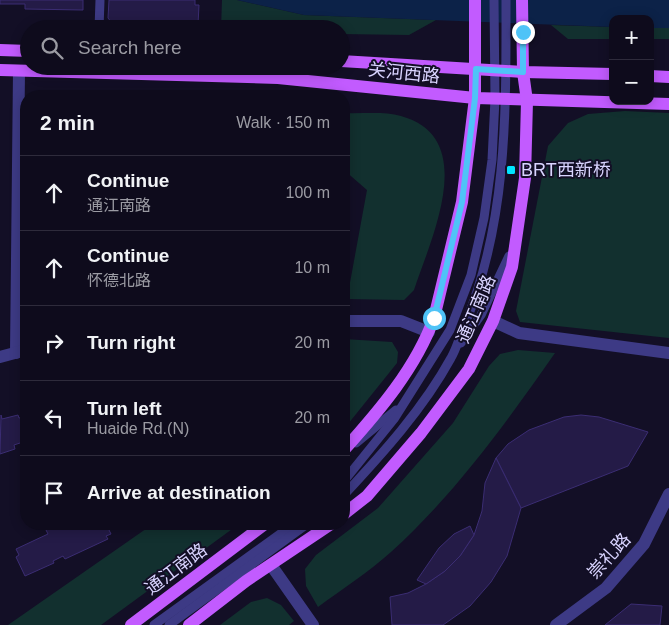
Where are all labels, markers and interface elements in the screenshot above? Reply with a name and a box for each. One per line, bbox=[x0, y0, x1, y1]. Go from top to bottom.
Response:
map controls bbox=[609, 15, 654, 105]
button: + bbox=[609, 15, 654, 60]
search box bbox=[20, 20, 350, 75]
route end bbox=[512, 21, 535, 44]
icon: search bbox=[38, 34, 66, 62]
text: Search here bbox=[78, 37, 182, 58]
street label: 关河西路 bbox=[367, 59, 441, 87]
button: − bbox=[609, 60, 654, 105]
text: 2 min bbox=[40, 111, 95, 134]
text: Walk · 150 m bbox=[236, 114, 330, 131]
place label: BRT西新桥 bbox=[521, 160, 611, 180]
marker: BRT西新桥 bbox=[505, 164, 517, 176]
text: Continue bbox=[87, 170, 169, 191]
icon: ahead bbox=[40, 179, 68, 207]
text: 100 m bbox=[286, 184, 330, 201]
text: 通江南路 bbox=[87, 197, 151, 214]
text: Continue bbox=[87, 245, 169, 266]
icon: ahead bbox=[40, 254, 68, 282]
text: 10 m bbox=[294, 259, 330, 276]
text: 怀德北路 bbox=[87, 272, 151, 289]
street label: 通江南路 bbox=[453, 272, 499, 346]
route start bbox=[423, 307, 446, 330]
icon: right bbox=[40, 329, 68, 357]
text: Turn right bbox=[87, 332, 175, 353]
text: 20 m bbox=[294, 334, 330, 351]
text: Turn left bbox=[87, 398, 162, 419]
icon: left bbox=[40, 404, 68, 432]
text: 20 m bbox=[294, 409, 330, 426]
text: Huaide Rd.(N) bbox=[87, 420, 189, 437]
icon: arrive bbox=[40, 479, 68, 507]
text: Arrive at destination bbox=[87, 482, 271, 503]
street label: 崇礼路 bbox=[584, 529, 634, 583]
street label: 通江南路 bbox=[141, 539, 211, 599]

